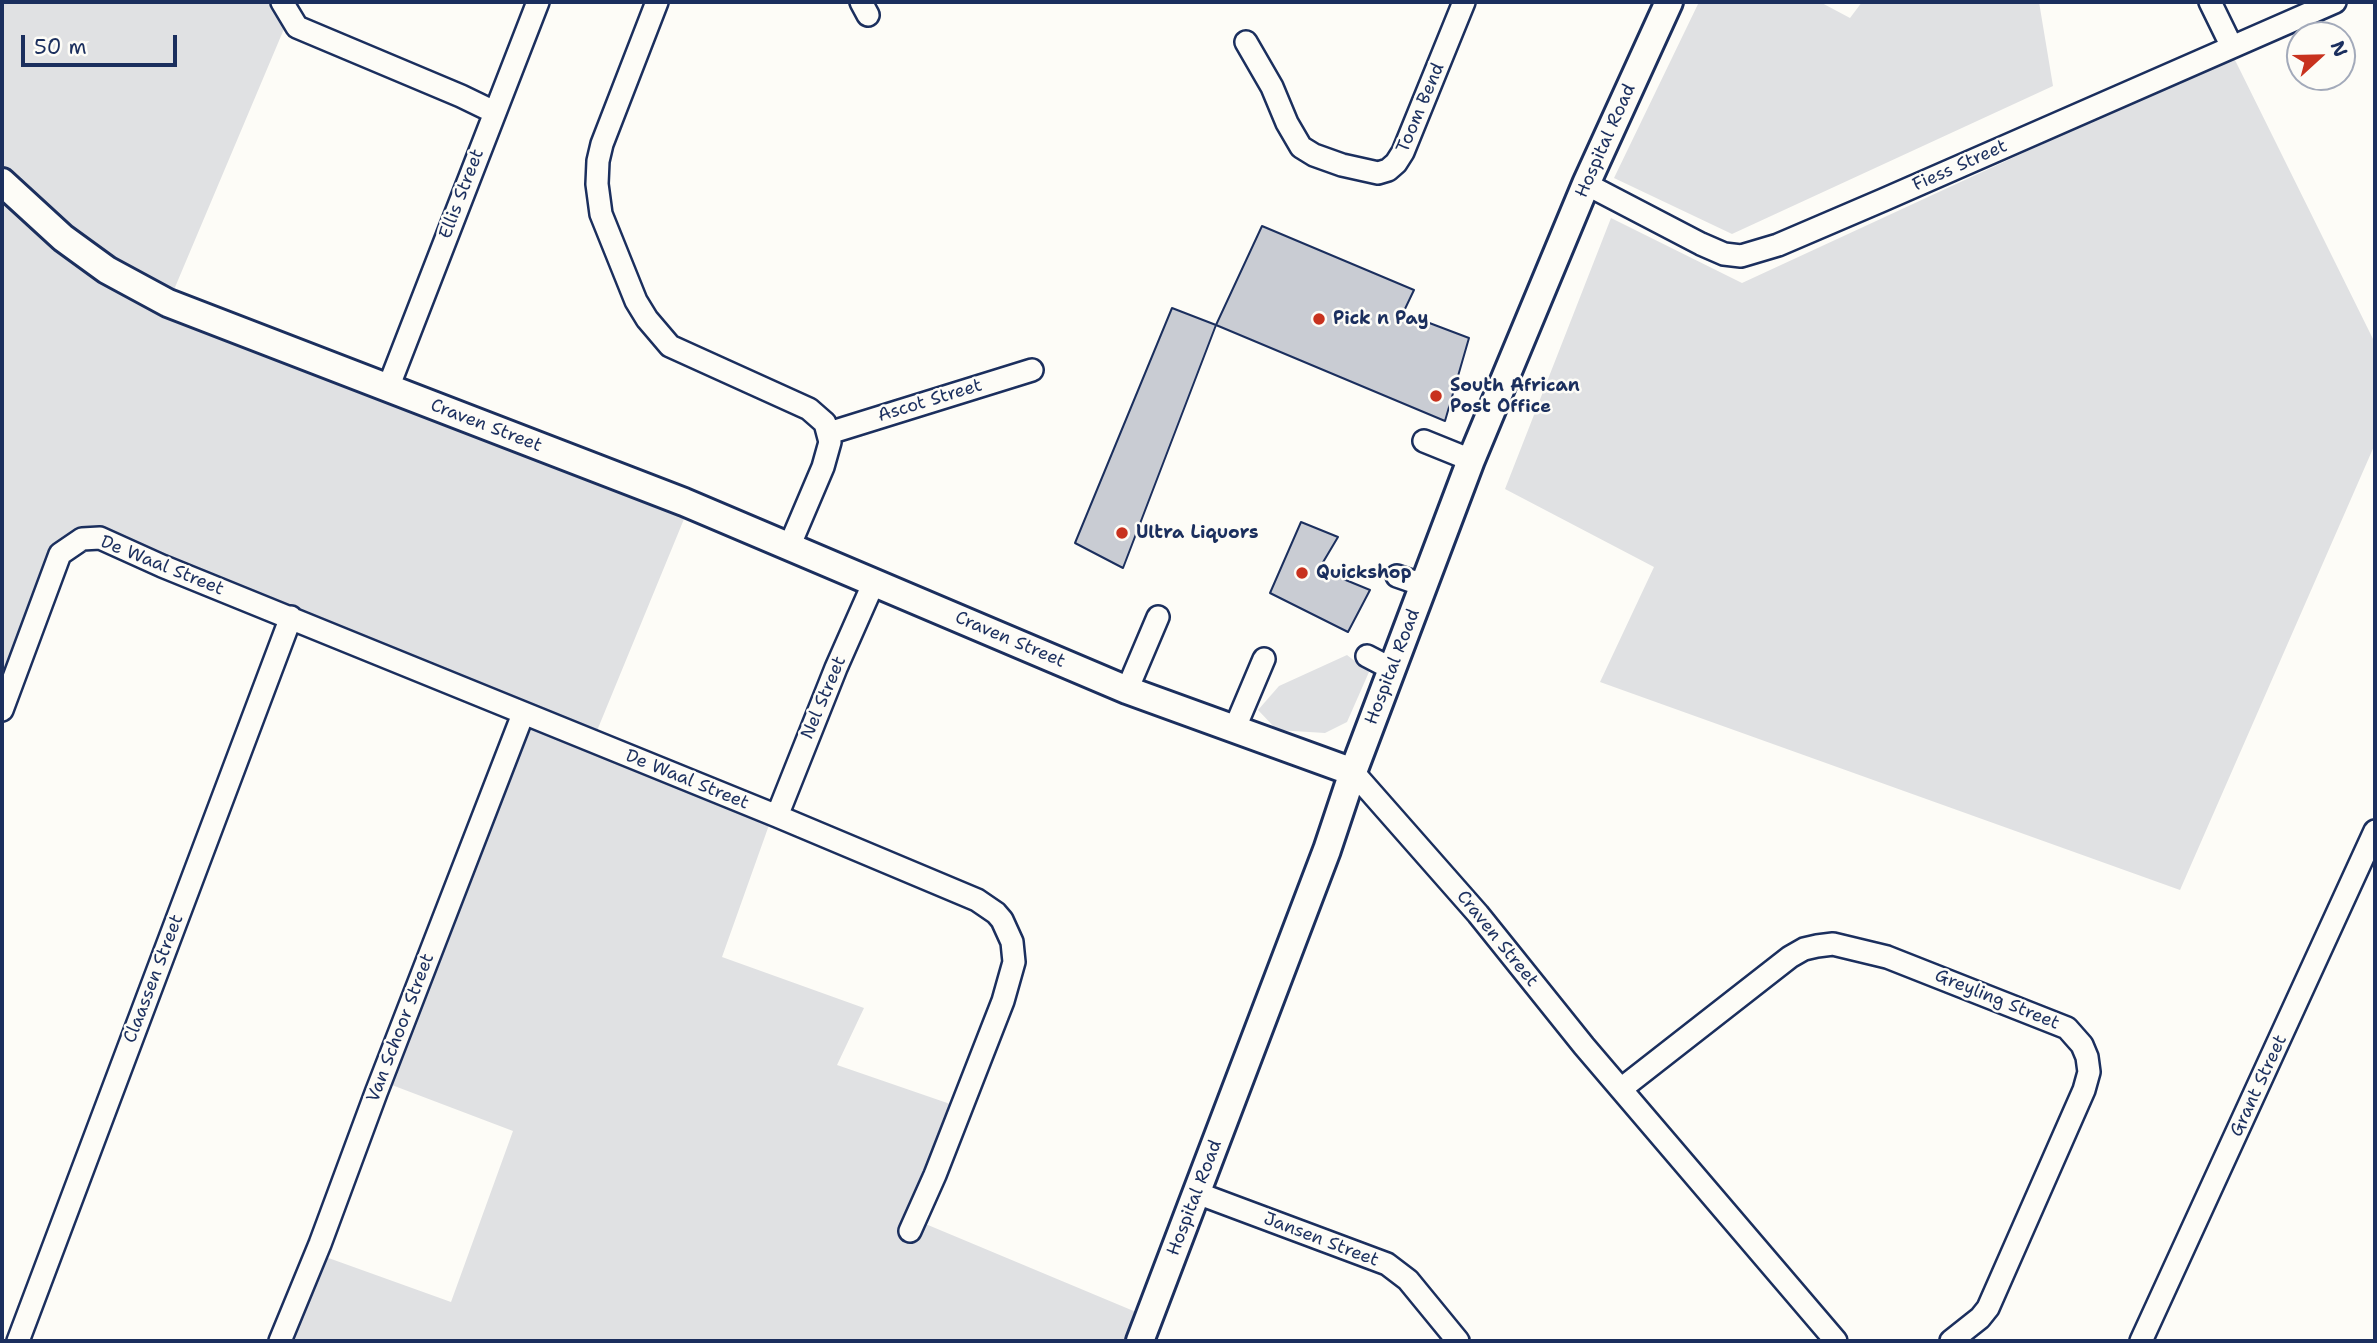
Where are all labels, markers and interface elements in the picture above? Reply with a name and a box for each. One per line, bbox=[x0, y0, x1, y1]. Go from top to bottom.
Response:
scale bar bbox=[24, 21, 180, 65]
north arrow bbox=[2286, 21, 2356, 91]
text: 50 m bbox=[34, 33, 87, 61]
text: N bbox=[2325, 37, 2353, 60]
street label: Toom Bend bbox=[1392, 60, 1450, 156]
street label: Hospital Road bbox=[1571, 81, 1641, 201]
street label: Fiess Street bbox=[1909, 136, 2011, 196]
street label: Ellis Street bbox=[435, 146, 489, 242]
place label: Pick n Pay bbox=[1333, 308, 1429, 330]
marker: Pick n Pay bbox=[1311, 311, 1327, 327]
street label: Ascot Street bbox=[875, 375, 985, 427]
place label: South African Post Office bbox=[1450, 375, 1580, 418]
marker: South African Post Office bbox=[1428, 388, 1444, 404]
street label: Craven Street bbox=[427, 395, 545, 457]
place label: Ultra Liquors bbox=[1136, 522, 1258, 544]
marker: Ultra Liquors bbox=[1114, 525, 1130, 541]
street label: De Waal Street bbox=[97, 531, 227, 601]
place label: Quickshop bbox=[1316, 562, 1411, 584]
marker: Quickshop bbox=[1294, 565, 1310, 581]
street label: Hospital Road bbox=[1361, 606, 1425, 728]
street label: Craven Street bbox=[952, 607, 1068, 673]
street label: Nel Street bbox=[797, 653, 851, 743]
street label: De Waal Street bbox=[622, 745, 752, 815]
street label: Craven Street bbox=[1452, 886, 1542, 992]
street label: Claassen Street bbox=[120, 912, 188, 1046]
street label: Van Schoor Street bbox=[363, 951, 439, 1105]
street label: Greyling Street bbox=[1932, 965, 2062, 1035]
street label: Grant Street bbox=[2226, 1032, 2292, 1140]
street label: Hospital Road bbox=[1163, 1137, 1227, 1259]
street label: Jansen Street bbox=[1260, 1208, 1382, 1272]

